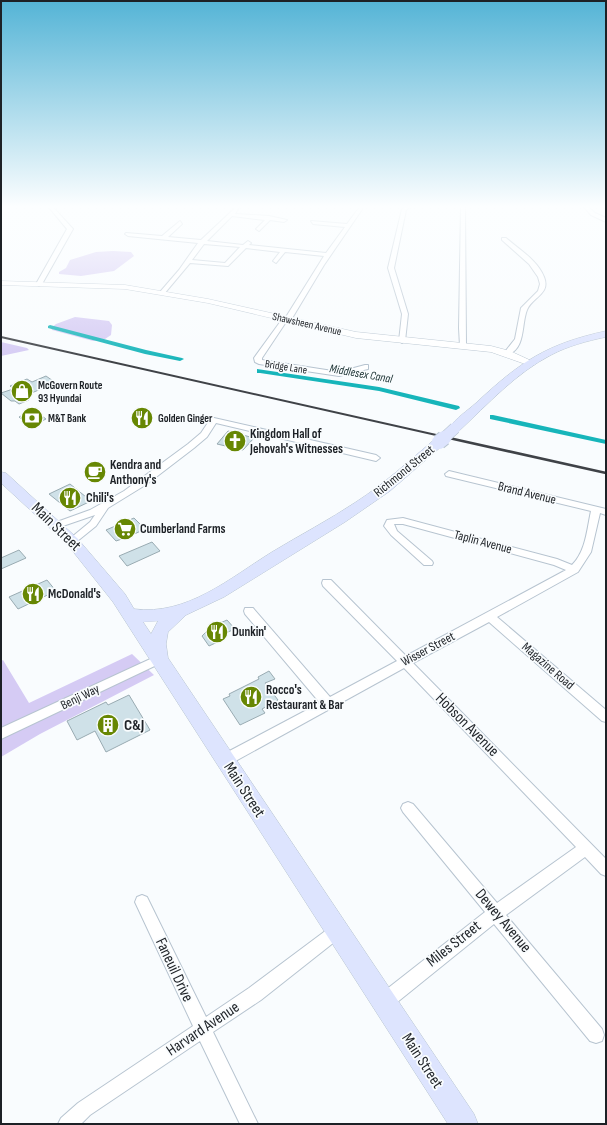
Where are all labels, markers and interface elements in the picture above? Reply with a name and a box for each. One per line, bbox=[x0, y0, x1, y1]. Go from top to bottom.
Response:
street label: Shawsheen Avenue bbox=[271, 310, 343, 338]
street label: Bridge Lane bbox=[264, 357, 308, 377]
water label: Middlesex Canal bbox=[328, 361, 394, 387]
shop icon: McGovern Route 93 Hyundai bbox=[9, 378, 35, 404]
place label: McGovern Route 93 Hyundai bbox=[38, 379, 103, 405]
bank icon: M&T Bank bbox=[19, 405, 45, 431]
restaurant icon: Golden Ginger bbox=[129, 405, 155, 431]
place label: M&T Bank bbox=[48, 412, 87, 425]
place label: Golden Ginger bbox=[158, 412, 213, 425]
place label: Kingdom Hall of Jehovah's Witnesses bbox=[249, 426, 343, 457]
church icon: Kingdom Hall of Jehovah's Witnesses bbox=[222, 428, 248, 454]
street label: Richmond Street bbox=[370, 442, 438, 500]
place label: Kendra and Anthony's bbox=[109, 457, 161, 488]
cafe icon: Kendra and Anthony's bbox=[82, 459, 108, 485]
street label: Brand Avenue bbox=[496, 478, 558, 508]
restaurant icon: Chili's bbox=[57, 485, 83, 511]
place label: Chili's bbox=[86, 490, 114, 506]
street label: Main Street bbox=[27, 499, 85, 555]
supermarket icon: Cumberland Farms bbox=[112, 516, 138, 542]
place label: Cumberland Farms bbox=[140, 521, 226, 537]
street label: Taplin Avenue bbox=[452, 527, 514, 557]
restaurant icon: McDonald's bbox=[20, 581, 46, 607]
place label: McDonald's bbox=[48, 586, 101, 602]
restaurant icon: Dunkin' bbox=[204, 619, 230, 645]
place label: Dunkin' bbox=[232, 624, 266, 640]
street label: Wisser Street bbox=[398, 628, 458, 670]
street label: Magazine Road bbox=[518, 639, 578, 693]
street label: Benji Way bbox=[58, 681, 102, 713]
place label: Rocco's Restaurant & Bar bbox=[266, 682, 344, 713]
restaurant icon: Rocco's Restaurant & Bar bbox=[238, 684, 264, 710]
street label: Hobson Avenue bbox=[431, 689, 503, 761]
building icon: C&J bbox=[95, 712, 121, 738]
place label: C&J bbox=[124, 716, 144, 735]
street label: Main Street bbox=[219, 759, 269, 821]
street label: Dewey Avenue bbox=[471, 885, 535, 957]
street label: Miles Street bbox=[423, 917, 485, 971]
street label: Faneuil Drive bbox=[151, 935, 197, 1005]
street label: Harvard Avenue bbox=[163, 998, 243, 1060]
street label: Main Street bbox=[397, 1030, 447, 1092]

